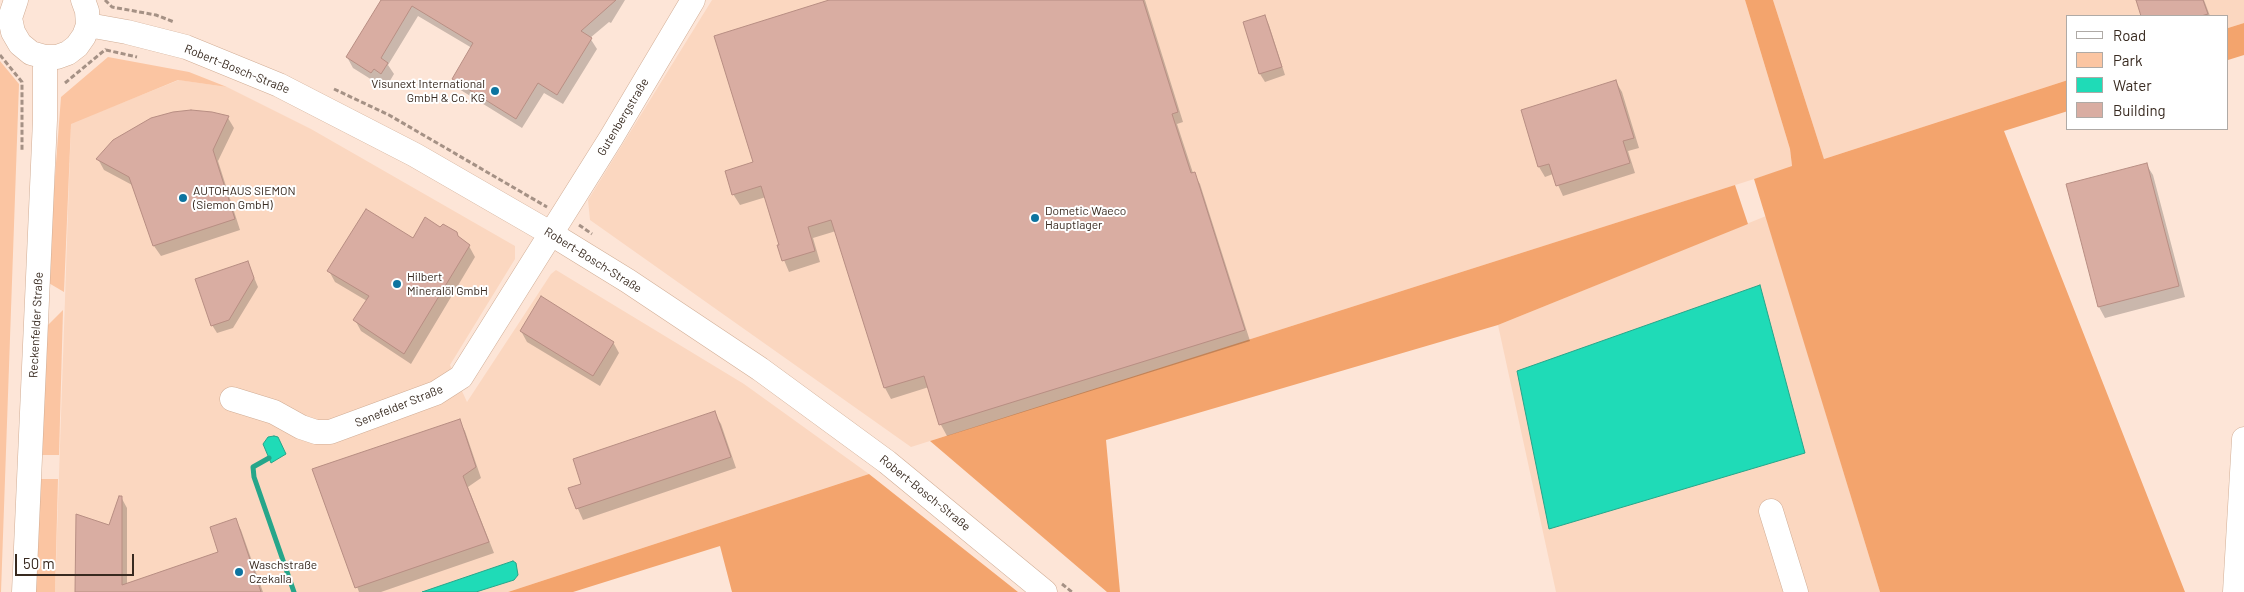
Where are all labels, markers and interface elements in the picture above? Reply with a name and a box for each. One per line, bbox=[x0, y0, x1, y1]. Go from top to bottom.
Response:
legend bbox=[2066, 15, 2229, 130]
text: Road bbox=[2113, 26, 2146, 44]
street label: Robert-Bosch-Straße bbox=[182, 41, 292, 97]
text: Park bbox=[2113, 51, 2142, 69]
street label: Gutenbergstraße bbox=[594, 76, 652, 158]
text: Water bbox=[2113, 76, 2152, 94]
place label: Visunext International GmbH & Co. KG bbox=[371, 77, 485, 105]
marker: Visunext International GmbH & Co. KG bbox=[489, 85, 501, 97]
text: Building bbox=[2113, 101, 2166, 119]
place label: AUTOHAUS SIEMON (Siemon GmbH) bbox=[193, 184, 296, 212]
marker: AUTOHAUS SIEMON (Siemon GmbH) bbox=[177, 192, 189, 204]
place label: Dometic Waeco Hauptlager bbox=[1045, 204, 1126, 232]
marker: Dometic Waeco Hauptlager bbox=[1029, 212, 1041, 224]
street label: Robert-Bosch-Straße bbox=[542, 224, 644, 296]
place label: Hilbert Mineralöl GmbH bbox=[407, 270, 488, 298]
street label: Reckenfelder Straße bbox=[26, 272, 46, 378]
marker: Hilbert Mineralöl GmbH bbox=[391, 278, 403, 290]
street label: Senefelder Straße bbox=[353, 382, 445, 430]
street label: Robert-Bosch-Straße bbox=[877, 452, 973, 534]
scale bar bbox=[18, 544, 136, 576]
text: 50 m bbox=[23, 554, 55, 572]
place label: Waschstraße Czekalla bbox=[249, 558, 317, 586]
marker: Waschstraße Czekalla bbox=[233, 566, 245, 578]

